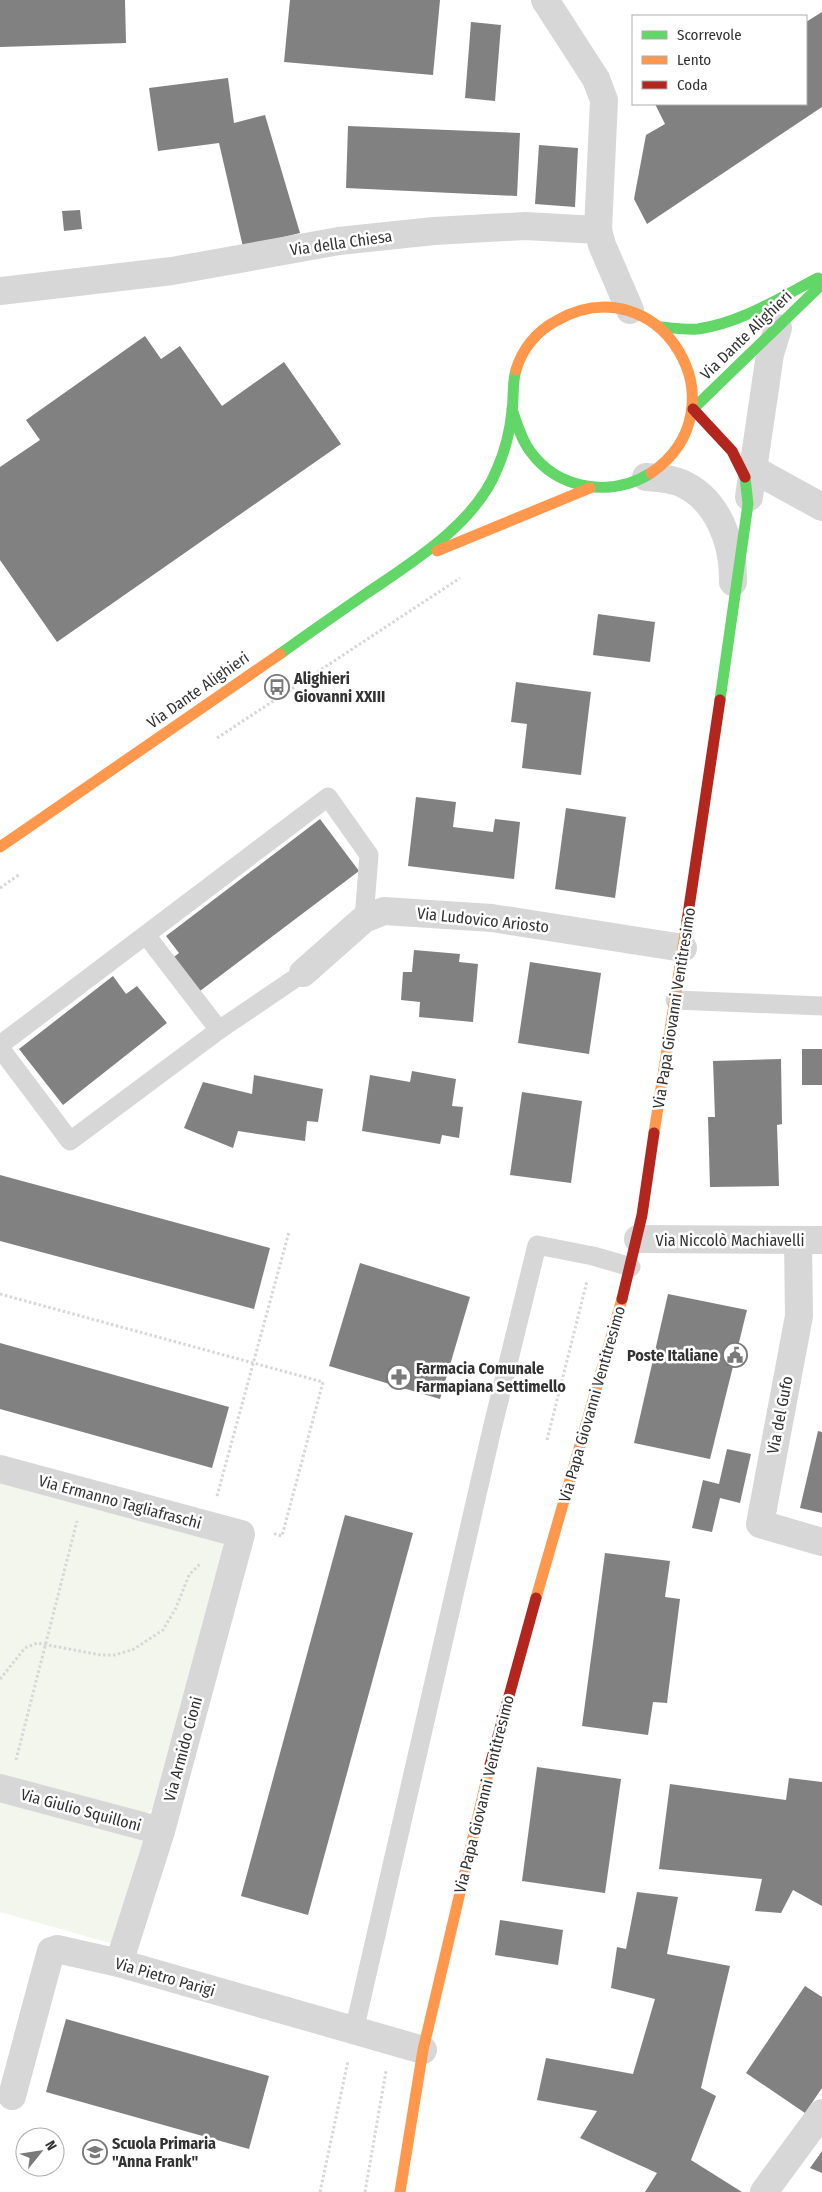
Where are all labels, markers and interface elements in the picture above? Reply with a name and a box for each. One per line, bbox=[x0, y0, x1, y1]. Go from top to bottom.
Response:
legend bbox=[632, 15, 807, 105]
text: Scorrevole bbox=[677, 26, 742, 44]
text: Lento bbox=[677, 51, 711, 69]
text: Coda bbox=[677, 76, 708, 94]
street label: Via della Chiesa bbox=[289, 226, 394, 260]
street label: Via Dante Alighieri bbox=[696, 286, 796, 384]
street label: Via Dante Alighieri bbox=[143, 648, 253, 732]
place label: Alighieri Giovanni XXIII bbox=[293, 669, 385, 706]
bus stop icon: Alighieri Giovanni XXIII bbox=[264, 674, 290, 700]
street label: Via Ludovico Ariosto bbox=[416, 904, 550, 936]
street label: Via Papa Giovanni Ventitresimo bbox=[649, 906, 699, 1110]
street label: Via Niccolò Machiavelli bbox=[656, 1231, 804, 1250]
street label: Via Papa Giovanni Ventitresimo bbox=[555, 1304, 629, 1504]
public building icon: Poste Italiane bbox=[722, 1342, 748, 1368]
place label: Poste Italiane bbox=[627, 1346, 718, 1365]
place label: Farmacia Comunale Farmapiana Settimello bbox=[416, 1359, 566, 1396]
pharmacy icon: Farmacia Comunale Farmapiana Settimello bbox=[386, 1364, 412, 1390]
street label: Via del Gufo bbox=[763, 1374, 797, 1456]
street label: Via Ermanno Tagliafraschi bbox=[37, 1471, 203, 1533]
street label: Via Papa Giovanni Ventitresimo bbox=[450, 1693, 518, 1895]
street label: Via Armido Cioni bbox=[160, 1694, 206, 1804]
street label: Via Giulio Squilloni bbox=[19, 1785, 143, 1835]
street label: Via Pietro Parigi bbox=[113, 1954, 217, 2000]
north arrow bbox=[15, 2127, 65, 2177]
place label: Scuola Primaria "Anna Frank" bbox=[112, 2134, 216, 2171]
text: N bbox=[41, 2138, 60, 2154]
school or university icon: Scuola Primaria "Anna Frank" bbox=[82, 2139, 108, 2165]

